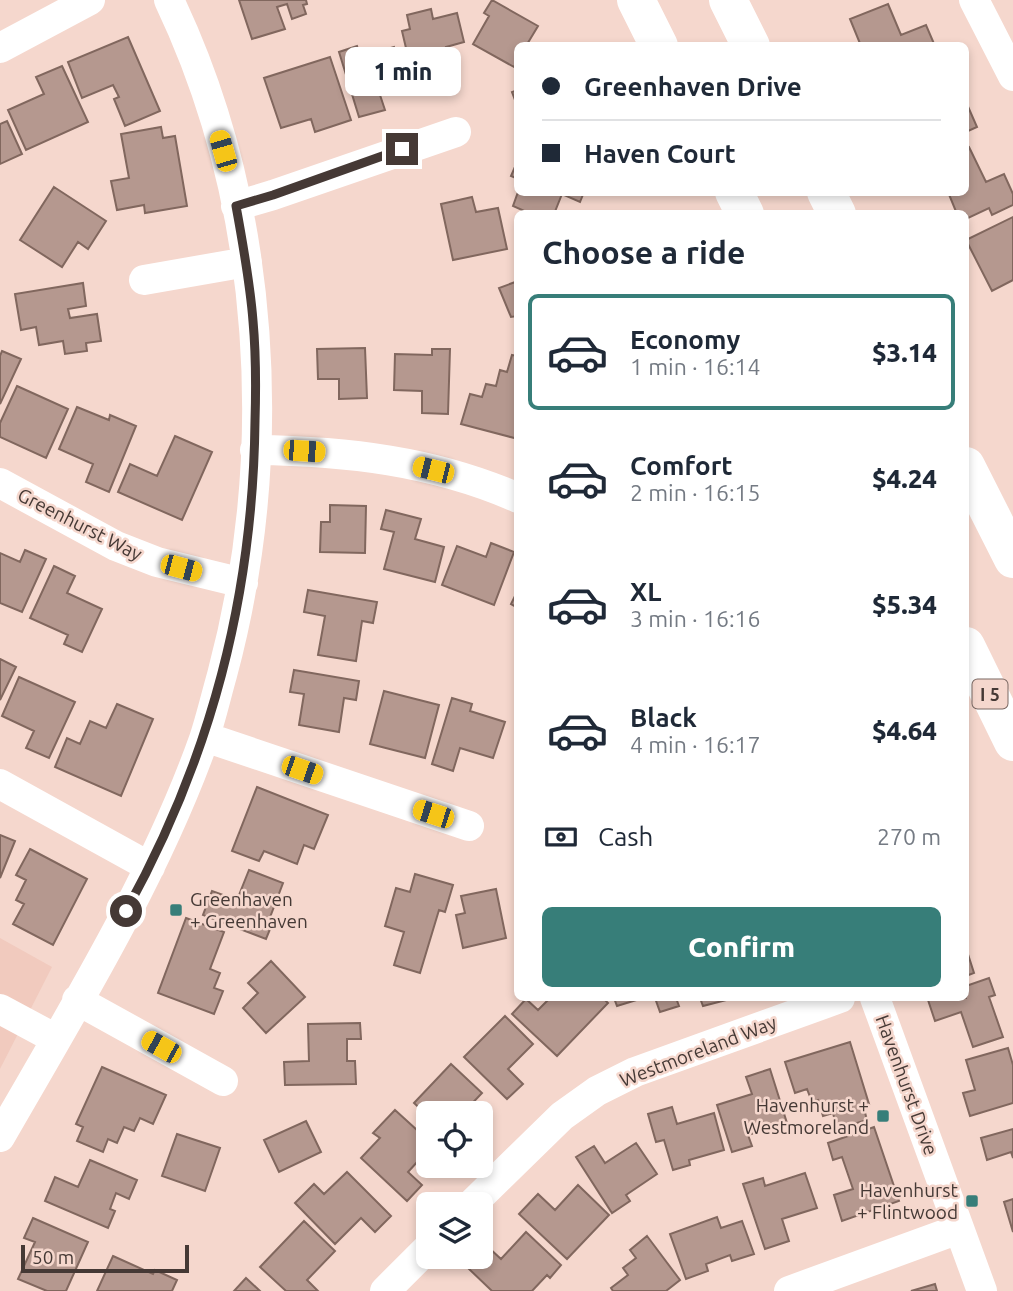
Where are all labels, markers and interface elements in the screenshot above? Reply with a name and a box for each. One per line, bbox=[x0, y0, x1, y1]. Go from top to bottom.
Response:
callout: 1 min bbox=[344, 47, 460, 96]
text: 1 min bbox=[374, 59, 432, 84]
text: Greenhaven Drive bbox=[584, 72, 802, 101]
car bbox=[208, 128, 239, 174]
route end bbox=[386, 133, 418, 165]
text: Haven Court bbox=[584, 139, 736, 168]
text: Choose a ride bbox=[542, 234, 745, 270]
icon: car bbox=[546, 321, 609, 384]
text: Economy bbox=[630, 325, 740, 354]
text: $3.14 bbox=[872, 338, 937, 367]
text: 1 min · 16:14 bbox=[630, 354, 761, 379]
car bbox=[283, 439, 326, 463]
icon: car bbox=[546, 447, 609, 510]
text: Comfort bbox=[630, 451, 733, 480]
car bbox=[411, 455, 456, 485]
text: $4.24 bbox=[872, 464, 937, 493]
text: 2 min · 16:15 bbox=[630, 480, 761, 505]
street label: Greenhurst Way bbox=[14, 483, 146, 565]
car bbox=[158, 552, 205, 584]
icon: car bbox=[546, 573, 609, 636]
text: XL bbox=[630, 577, 661, 606]
text: $5.34 bbox=[872, 590, 937, 619]
text: 3 min · 16:16 bbox=[630, 606, 761, 631]
road number: I 5 bbox=[972, 680, 1007, 708]
icon: car bbox=[546, 699, 609, 762]
text: Black bbox=[630, 703, 697, 732]
text: $4.64 bbox=[872, 716, 937, 745]
text: 4 min · 16:17 bbox=[630, 732, 761, 757]
car bbox=[279, 753, 326, 787]
car bbox=[410, 798, 457, 830]
icon: cash bbox=[542, 818, 580, 856]
text: Cash bbox=[598, 822, 653, 851]
text: 270 m bbox=[877, 824, 941, 849]
place label: Greenhaven + Greenhaven bbox=[190, 888, 308, 932]
route start bbox=[110, 895, 142, 927]
marker: Greenhaven + Greenhaven bbox=[168, 902, 184, 918]
button: Confirm bbox=[542, 907, 941, 987]
street label: Westmoreland Way bbox=[617, 1011, 779, 1091]
street label: Havenhurst Drive bbox=[871, 1012, 943, 1158]
car bbox=[138, 1028, 185, 1066]
place label: Havenhurst + Westmoreland bbox=[744, 1094, 869, 1138]
map controls bbox=[416, 1101, 493, 1269]
button: locate bbox=[416, 1101, 493, 1178]
marker: Havenhurst + Westmoreland bbox=[875, 1108, 891, 1124]
place label: Havenhurst + Flintwood bbox=[857, 1179, 959, 1223]
button: layers bbox=[416, 1192, 493, 1269]
marker: Havenhurst + Flintwood bbox=[964, 1193, 980, 1209]
scale bar bbox=[21, 1242, 189, 1274]
text: 50 m bbox=[32, 1246, 74, 1268]

